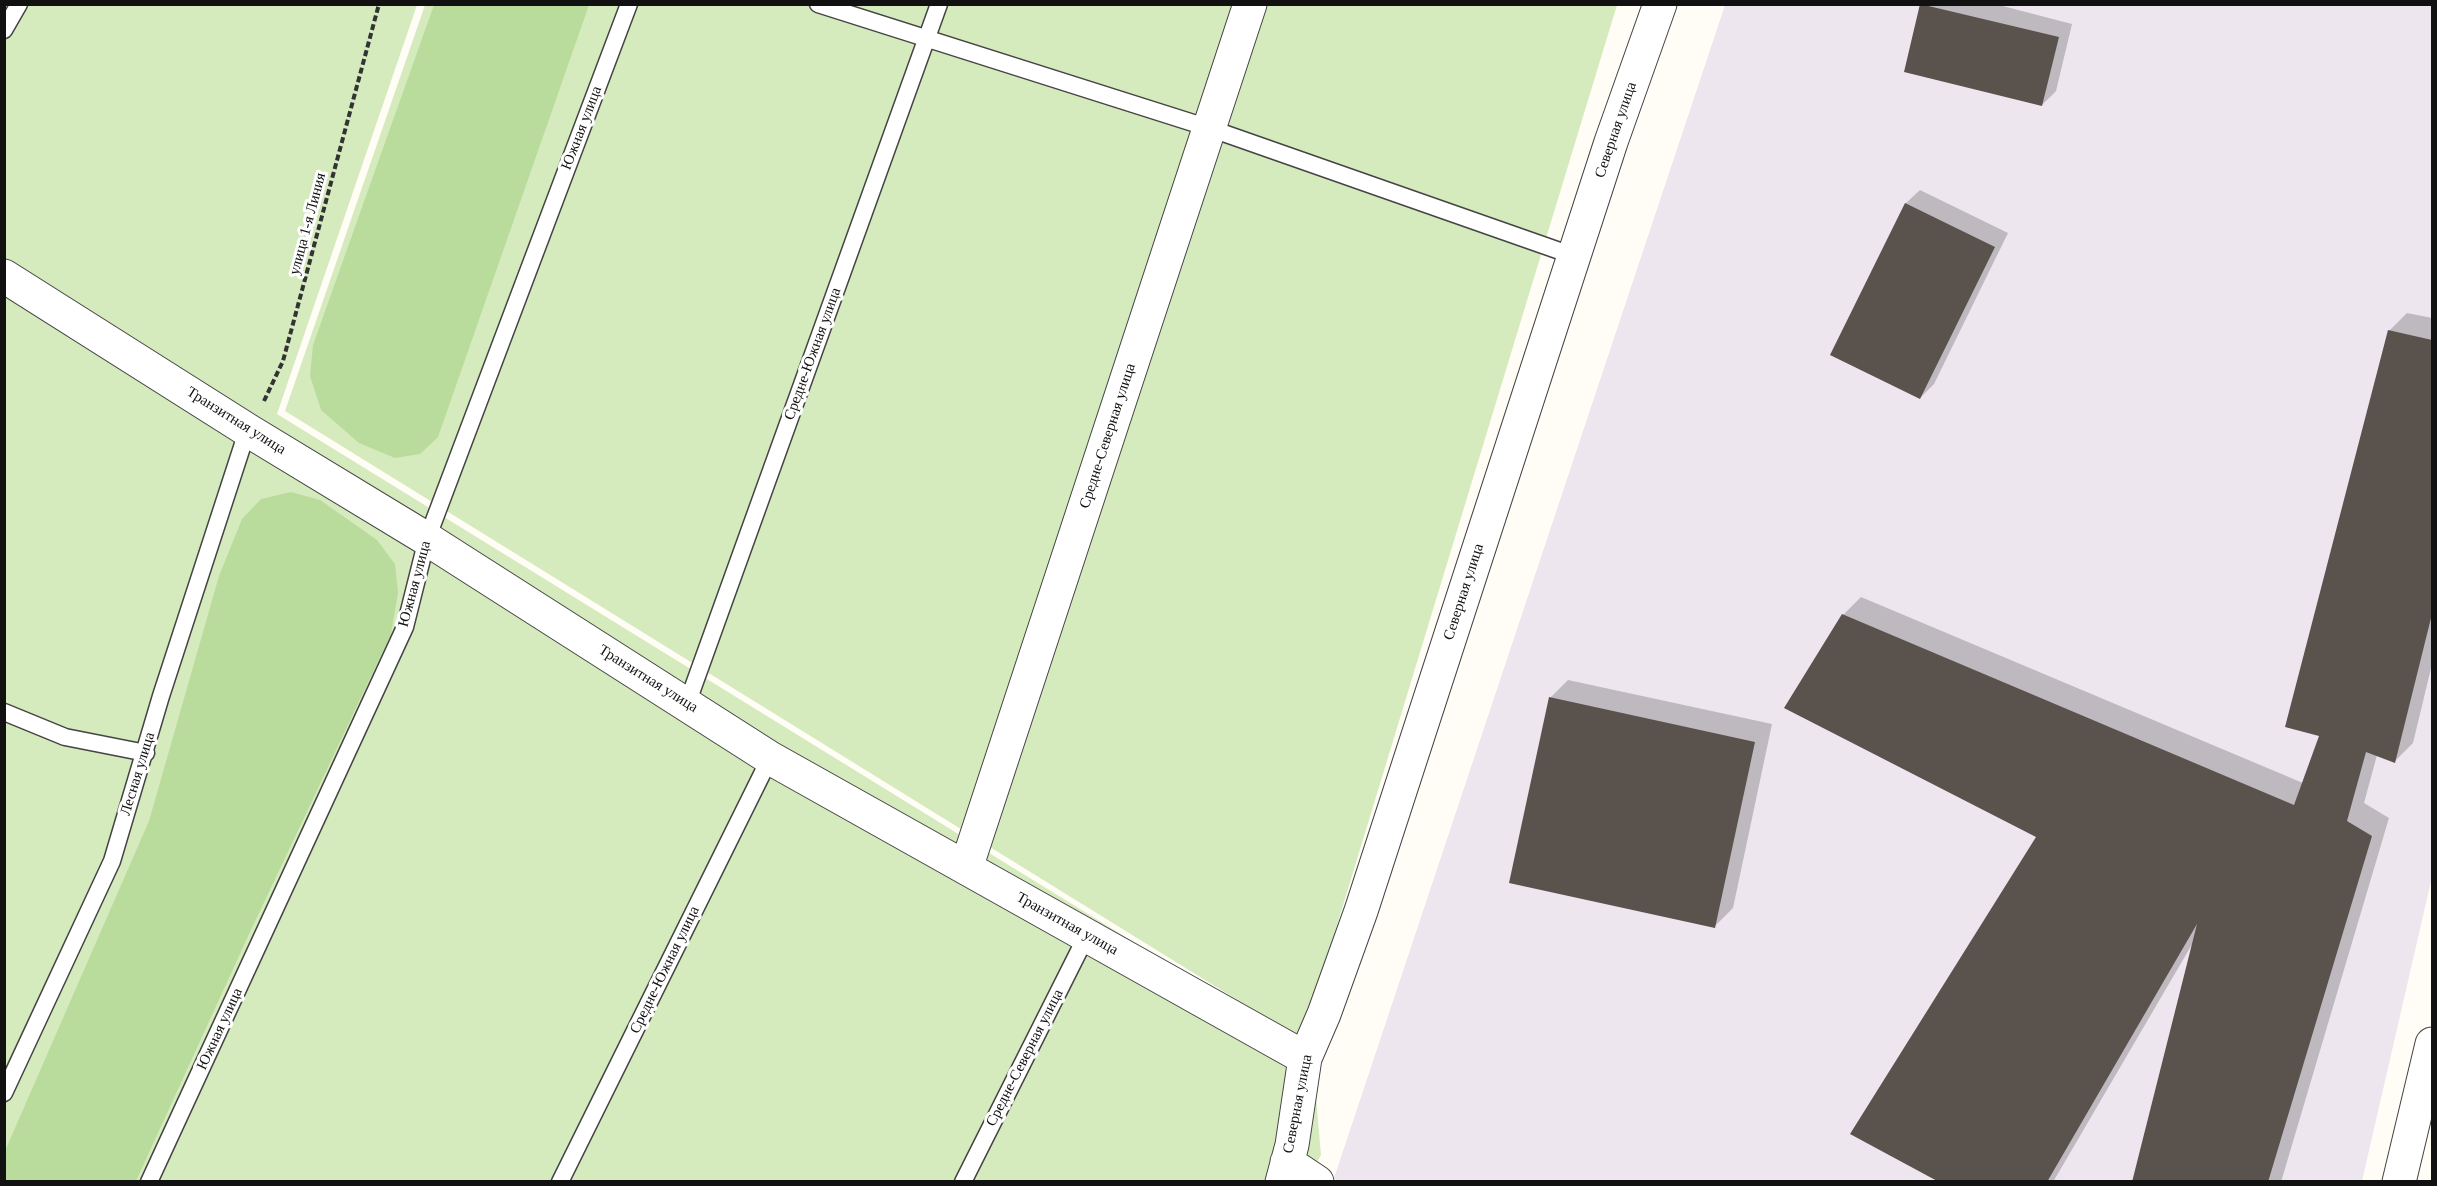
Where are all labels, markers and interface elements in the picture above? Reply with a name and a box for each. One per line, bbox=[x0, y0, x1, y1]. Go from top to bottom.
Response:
street label: Северная улица bbox=[1591, 80, 1641, 180]
street label: Южная улица bbox=[558, 84, 606, 172]
street label: улица 1-я Линия bbox=[286, 171, 330, 277]
street label: Средне-Южная улица bbox=[781, 285, 845, 423]
street label: Средне-Северная улица bbox=[1076, 361, 1140, 511]
street label: Транзитная улица bbox=[183, 383, 289, 459]
street label: Южная улица bbox=[395, 539, 435, 629]
street label: Северная улица bbox=[1440, 541, 1488, 643]
street label: Транзитная улица bbox=[595, 641, 701, 717]
street label: Лесная улица bbox=[117, 730, 159, 818]
street label: Транзитная улица bbox=[1013, 889, 1121, 959]
street label: Средне-Южная улица bbox=[626, 903, 704, 1037]
street label: Южная улица bbox=[193, 985, 247, 1073]
street label: Средне-Северная улица bbox=[983, 986, 1067, 1130]
street label: Северная улица bbox=[1280, 1053, 1316, 1155]

